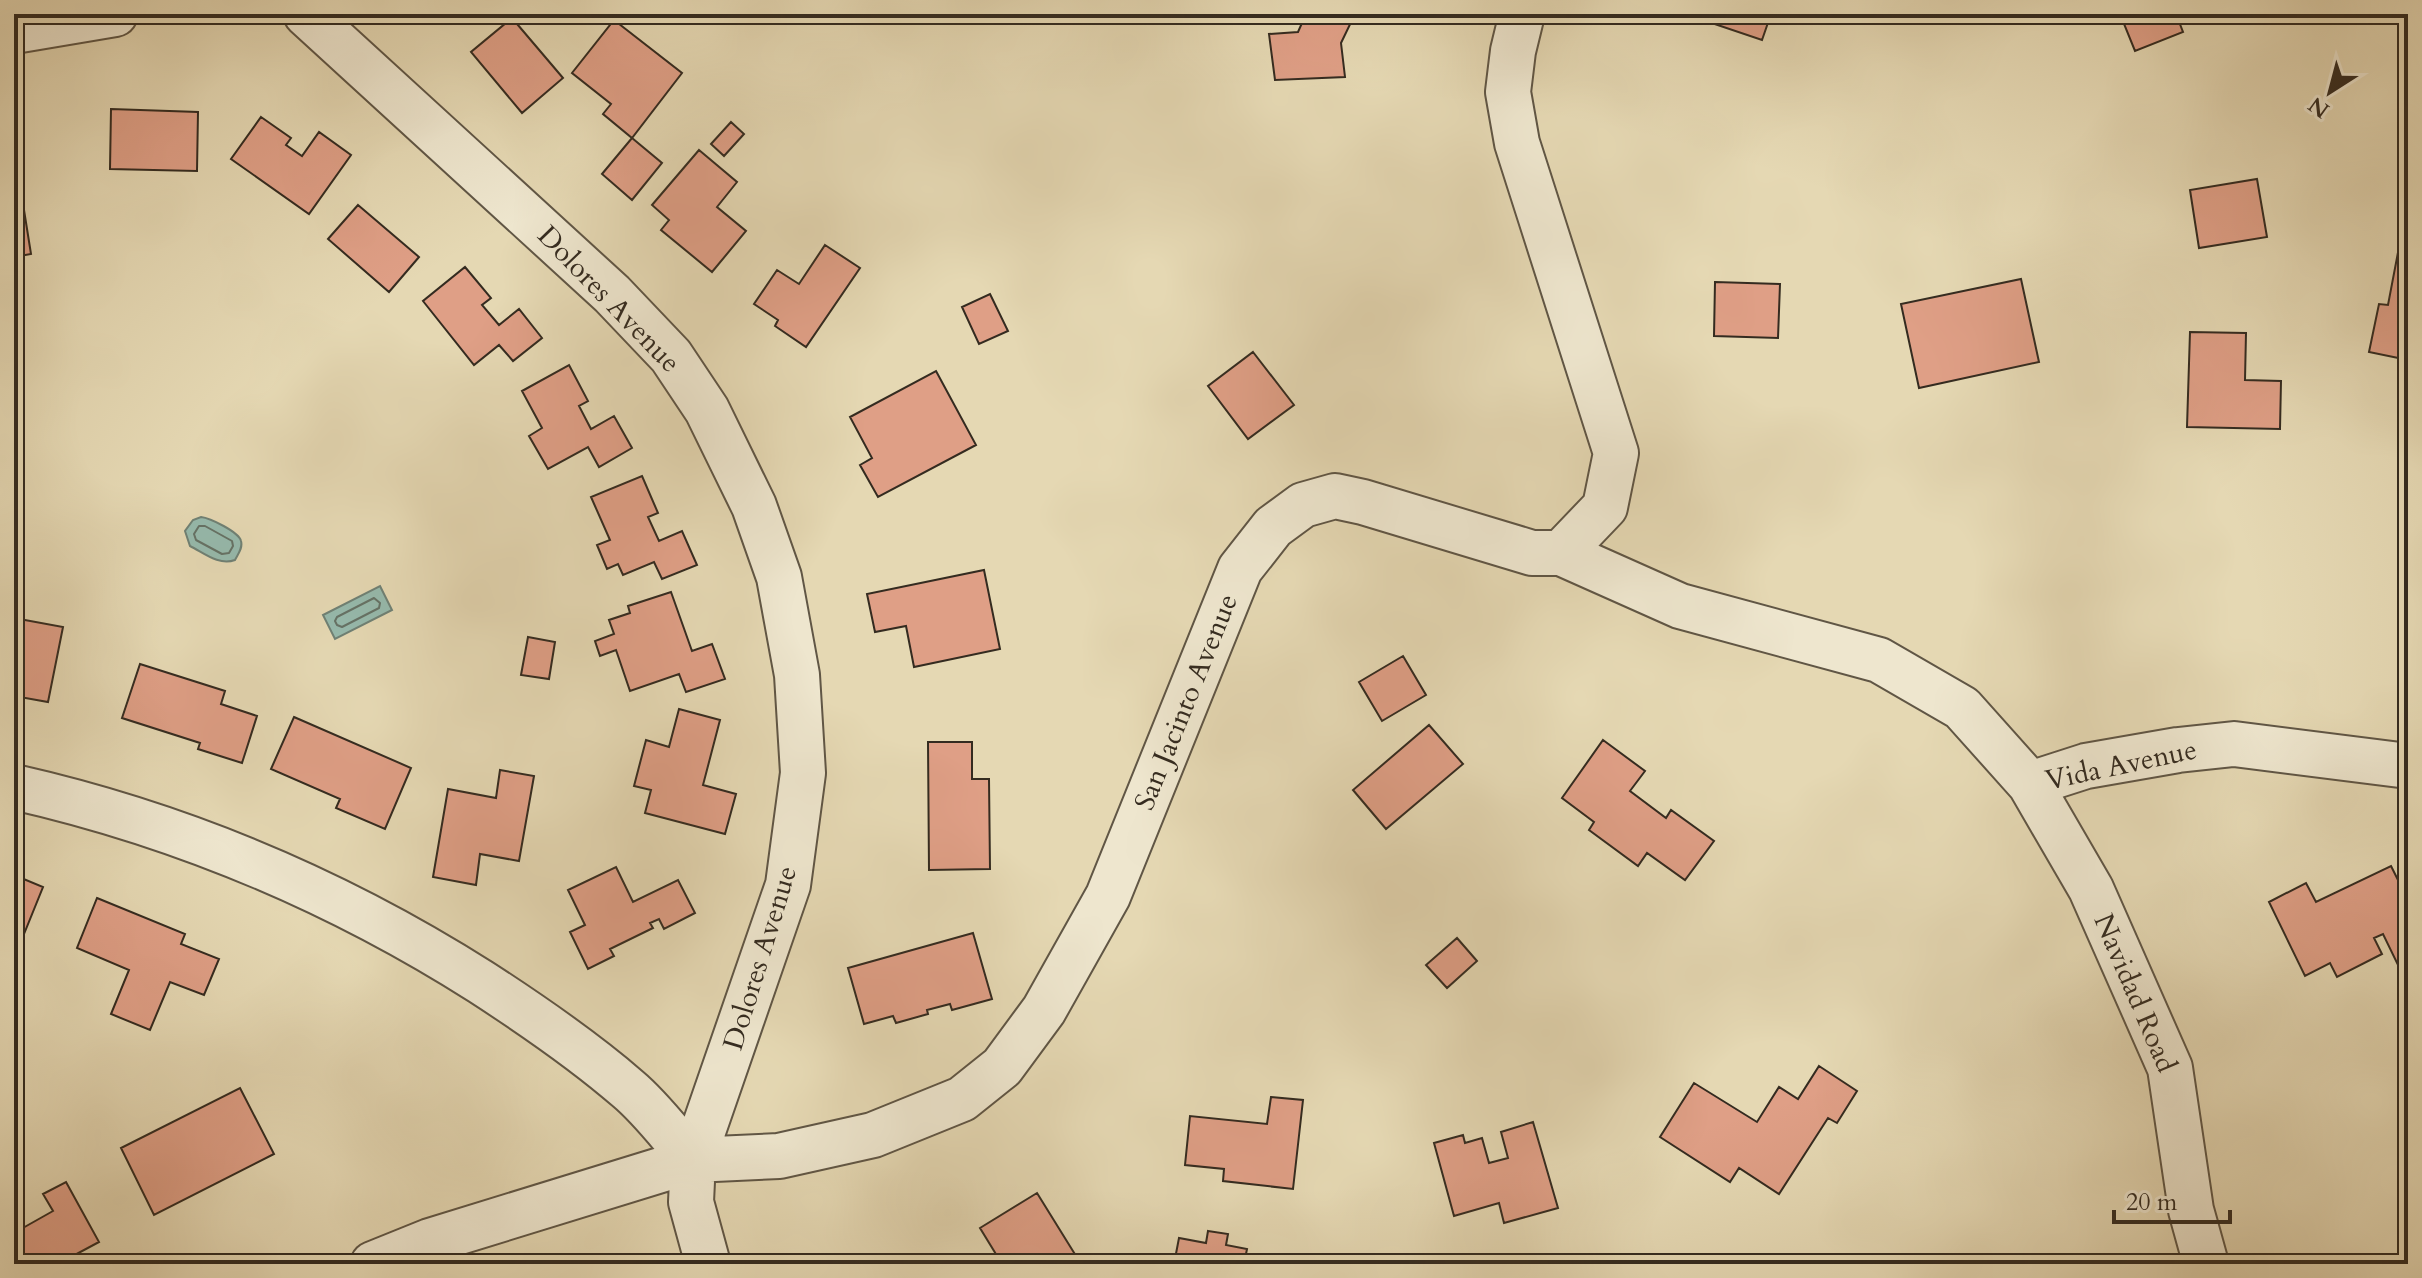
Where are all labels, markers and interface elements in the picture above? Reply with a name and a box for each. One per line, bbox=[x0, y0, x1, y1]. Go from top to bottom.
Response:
north arrow bbox=[2290, 52, 2370, 132]
text: N bbox=[2302, 90, 2335, 125]
street label: Dolores Avenue bbox=[529, 217, 689, 381]
street label: San Jacinto Avenue bbox=[1125, 588, 1247, 816]
street label: Vida Avenue bbox=[2042, 730, 2200, 800]
street label: Dolores Avenue bbox=[714, 861, 806, 1055]
street label: Navidad Road bbox=[2084, 908, 2186, 1078]
scale bar bbox=[2114, 1174, 2230, 1224]
text: 20 m bbox=[2126, 1186, 2178, 1219]

